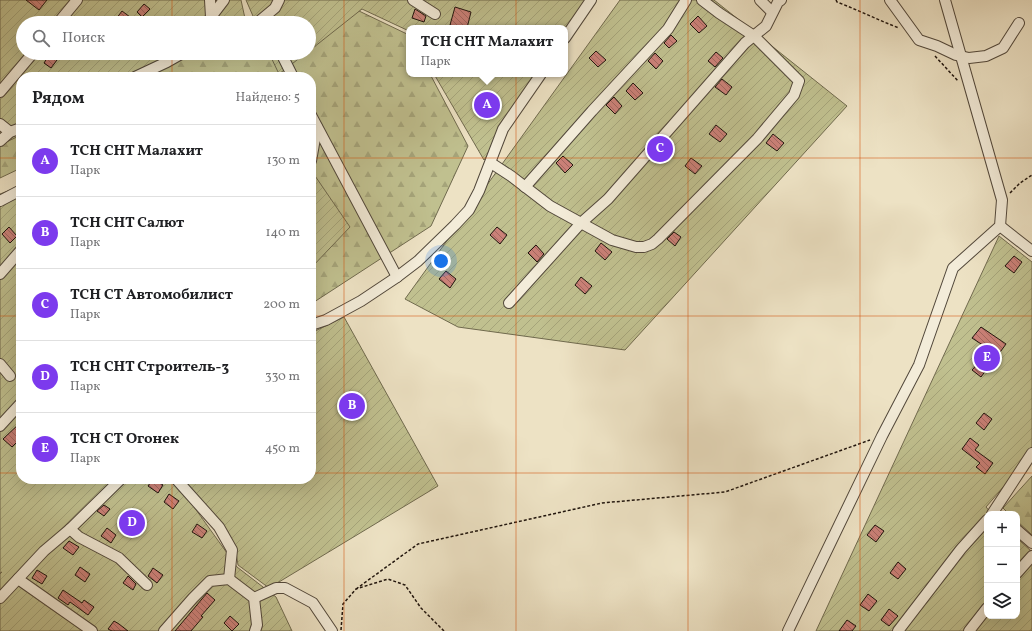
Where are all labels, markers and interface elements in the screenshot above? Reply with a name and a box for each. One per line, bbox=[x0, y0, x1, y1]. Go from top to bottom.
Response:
search box bbox=[16, 16, 316, 60]
popup bbox=[406, 25, 568, 77]
icon: search bbox=[30, 27, 52, 49]
text: Поиск bbox=[62, 28, 105, 49]
text: ТСН СНТ Малахит bbox=[420, 32, 554, 53]
text: Парк bbox=[420, 53, 451, 71]
text: Рядом bbox=[32, 87, 85, 110]
text: Найдено: 5 bbox=[236, 89, 300, 107]
pin: A bbox=[474, 90, 500, 120]
pin: C bbox=[647, 134, 673, 164]
text: ТСН СНТ Малахит bbox=[70, 141, 203, 162]
text: A bbox=[40, 152, 50, 170]
text: 130 m bbox=[267, 152, 300, 170]
text: Парк bbox=[70, 162, 100, 180]
text: ТСН СНТ Салют bbox=[70, 213, 184, 234]
text: B bbox=[41, 224, 49, 242]
text: 140 m bbox=[266, 224, 300, 242]
text: Парк bbox=[70, 234, 100, 252]
your location bbox=[431, 251, 451, 271]
text: ТСН СТ Автомобилист bbox=[70, 285, 233, 306]
text: C bbox=[41, 296, 49, 314]
text: 200 m bbox=[263, 296, 300, 314]
text: Парк bbox=[70, 306, 100, 324]
pin: E bbox=[974, 343, 1000, 373]
text: ТСН СНТ Строитель-3 bbox=[70, 357, 229, 378]
text: D bbox=[40, 368, 50, 386]
text: 330 m bbox=[265, 368, 300, 386]
text: Парк bbox=[70, 378, 100, 396]
pin: B bbox=[339, 391, 365, 421]
text: ТСН СТ Огонек bbox=[70, 429, 179, 450]
text: E bbox=[41, 440, 49, 458]
text: 450 m bbox=[265, 440, 300, 458]
text: Парк bbox=[70, 450, 100, 468]
pin: D bbox=[119, 508, 145, 538]
map controls bbox=[984, 511, 1020, 619]
button: + bbox=[984, 511, 1020, 547]
button: − bbox=[984, 547, 1020, 583]
button: layers bbox=[984, 583, 1020, 619]

